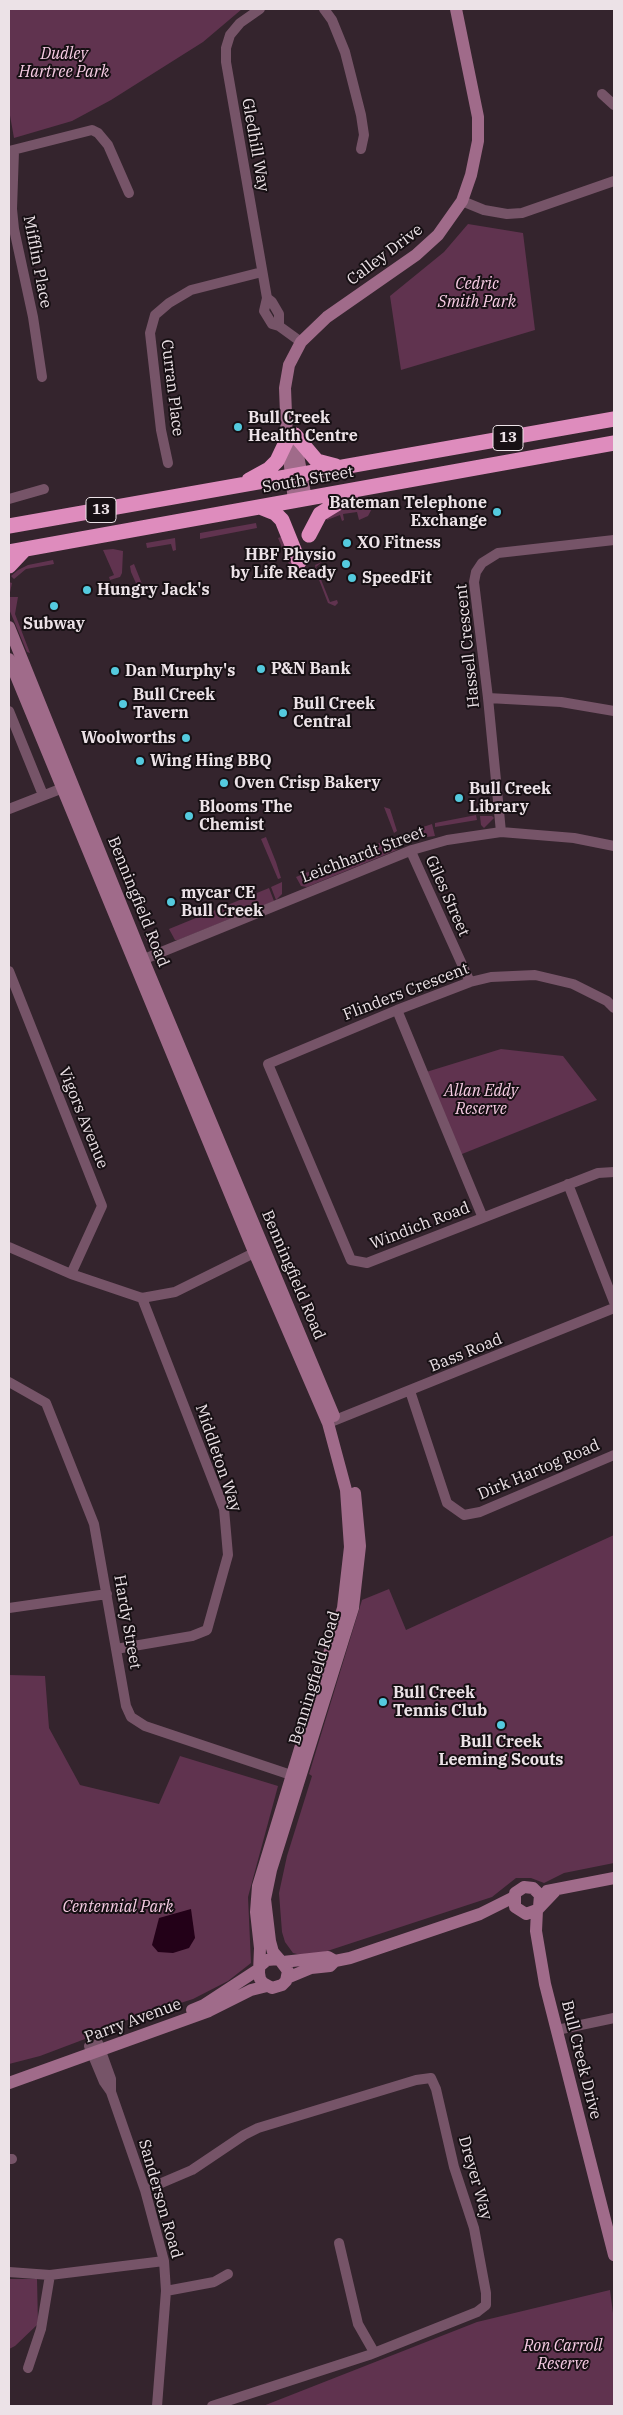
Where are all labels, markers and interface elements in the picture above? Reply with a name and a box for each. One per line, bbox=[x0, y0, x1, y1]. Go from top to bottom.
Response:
park label: Dudley Hartree Park bbox=[19, 44, 109, 82]
street label: Gledhill Way bbox=[237, 97, 273, 193]
street label: Mifflin Place bbox=[19, 214, 55, 310]
street label: Calley Drive bbox=[343, 220, 427, 290]
park label: Cedric Smith Park bbox=[438, 274, 516, 312]
street label: Curran Place bbox=[157, 339, 187, 437]
place label: Bull Creek Health Centre bbox=[248, 408, 358, 446]
marker: Bull Creek Health Centre bbox=[232, 421, 244, 433]
road number: 13 bbox=[493, 426, 523, 450]
street label: South Street bbox=[261, 463, 355, 497]
place label: Bateman Telephone Exchange bbox=[329, 493, 487, 531]
road number: 13 bbox=[86, 498, 116, 522]
marker: Bateman Telephone Exchange bbox=[491, 506, 503, 518]
place label: XO Fitness bbox=[357, 533, 441, 553]
marker: XO Fitness bbox=[341, 537, 353, 549]
place label: HBF Physio by Life Ready bbox=[231, 545, 336, 583]
marker: HBF Physio by Life Ready bbox=[340, 558, 352, 570]
place label: SpeedFit bbox=[362, 568, 432, 588]
marker: SpeedFit bbox=[346, 572, 358, 584]
place label: Hungry Jack's bbox=[97, 580, 210, 600]
street label: Hassell Crescent bbox=[452, 583, 484, 709]
marker: Hungry Jack's bbox=[81, 584, 93, 596]
marker: Subway bbox=[48, 600, 60, 612]
place label: Subway bbox=[23, 614, 85, 634]
place label: P&N Bank bbox=[271, 659, 350, 679]
place label: Dan Murphy's bbox=[125, 661, 235, 681]
marker: P&N Bank bbox=[255, 663, 267, 675]
marker: Dan Murphy's bbox=[109, 665, 121, 677]
place label: Bull Creek Tavern bbox=[133, 685, 215, 723]
place label: Bull Creek Central bbox=[293, 694, 375, 732]
marker: Bull Creek Tavern bbox=[117, 698, 129, 710]
marker: Bull Creek Central bbox=[277, 707, 289, 719]
place label: Woolworths bbox=[81, 728, 176, 748]
marker: Woolworths bbox=[180, 732, 192, 744]
place label: Wing Hing BBQ bbox=[150, 751, 272, 771]
marker: Wing Hing BBQ bbox=[134, 755, 146, 767]
place label: Oven Crisp Bakery bbox=[234, 773, 381, 793]
marker: Oven Crisp Bakery bbox=[218, 777, 230, 789]
place label: Bull Creek Library bbox=[469, 779, 551, 817]
marker: Bull Creek Library bbox=[453, 792, 465, 804]
place label: Blooms The Chemist bbox=[199, 797, 293, 835]
marker: Blooms The Chemist bbox=[183, 810, 195, 822]
street label: Leichhardt Street bbox=[298, 823, 428, 887]
street label: Benningfield Road bbox=[103, 834, 173, 970]
street label: Giles Street bbox=[421, 853, 473, 939]
place label: mycar CE Bull Creek bbox=[181, 883, 263, 921]
marker: mycar CE Bull Creek bbox=[165, 896, 177, 908]
street label: Flinders Crescent bbox=[340, 959, 472, 1025]
street label: Vigors Avenue bbox=[54, 1064, 112, 1172]
park label: Allan Eddy Reserve bbox=[444, 1081, 518, 1119]
street label: Windich Road bbox=[367, 1198, 473, 1254]
street label: Benningfield Road bbox=[257, 1207, 329, 1343]
street label: Bass Road bbox=[427, 1330, 505, 1376]
street label: Middleton Way bbox=[191, 1402, 245, 1514]
street label: Dirk Hartog Road bbox=[475, 1436, 603, 1504]
street label: Hardy Street bbox=[109, 1573, 145, 1671]
street label: Benningfield Road bbox=[286, 1609, 344, 1747]
place label: Bull Creek Tennis Club bbox=[393, 1683, 487, 1721]
marker: Bull Creek Tennis Club bbox=[377, 1696, 389, 1708]
marker: Bull Creek Leeming Scouts bbox=[495, 1719, 507, 1731]
place label: Bull Creek Leeming Scouts bbox=[439, 1732, 563, 1770]
park label: Centennial Park bbox=[62, 1897, 174, 1917]
street label: Parry Avenue bbox=[82, 1995, 184, 2047]
street label: Bull Creek Drive bbox=[557, 1999, 605, 2121]
street label: Dreyer Way bbox=[454, 2134, 496, 2222]
street label: Sanderson Road bbox=[134, 2137, 186, 2261]
park label: Ron Carroll Reserve bbox=[524, 2336, 602, 2374]

